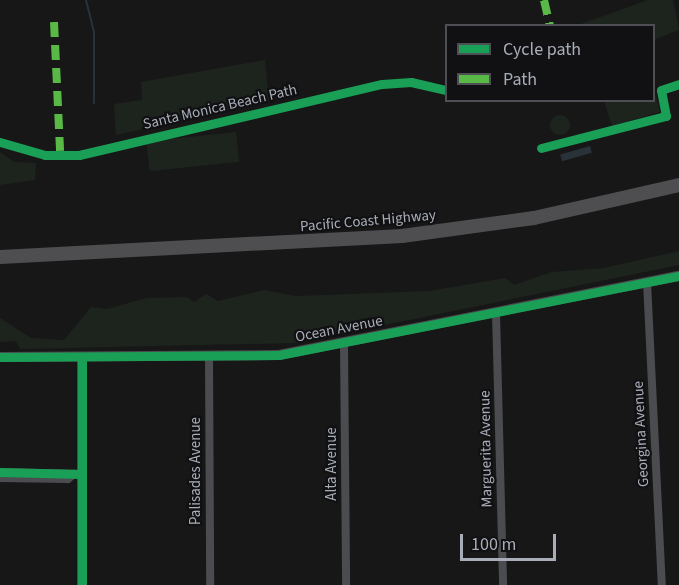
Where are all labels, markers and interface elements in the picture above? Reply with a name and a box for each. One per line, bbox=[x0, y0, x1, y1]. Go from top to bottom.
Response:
legend bbox=[445, 24, 655, 102]
text: Cycle path bbox=[503, 37, 581, 62]
text: Path bbox=[503, 67, 537, 92]
street label: Santa Monica Beach Path bbox=[141, 81, 299, 133]
street label: Pacific Coast Highway bbox=[299, 206, 437, 236]
street label: Ocean Avenue bbox=[294, 312, 384, 346]
street label: Georgina Avenue bbox=[629, 381, 653, 487]
street label: Marguerita Avenue bbox=[476, 390, 496, 508]
street label: Palisades Avenue bbox=[187, 417, 205, 525]
street label: Alta Avenue bbox=[323, 427, 341, 501]
scale bar bbox=[463, 522, 559, 560]
text: 100 m bbox=[471, 532, 516, 557]

